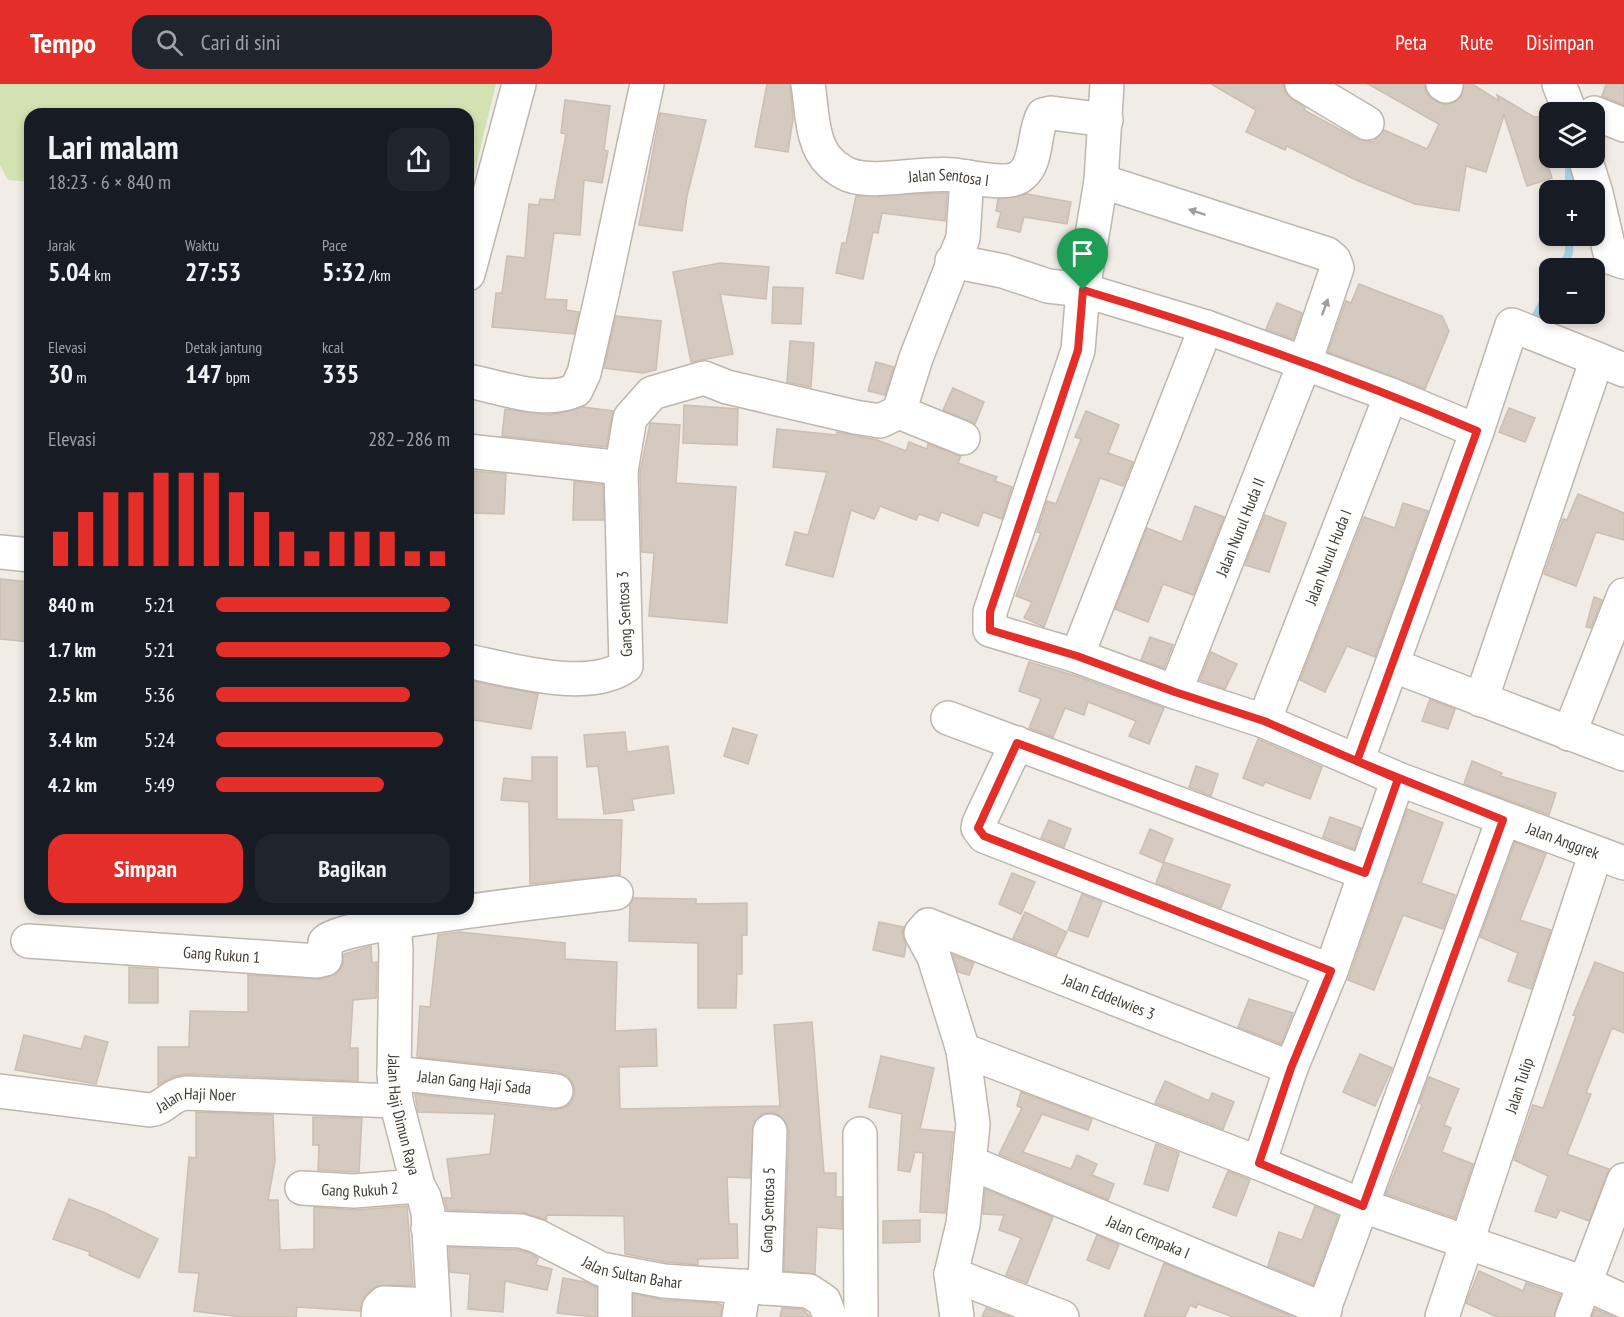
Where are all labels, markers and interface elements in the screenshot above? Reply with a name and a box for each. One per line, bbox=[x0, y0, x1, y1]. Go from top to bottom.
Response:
search box bbox=[132, 15, 552, 69]
text: Tempo bbox=[30, 24, 96, 61]
icon: search bbox=[153, 26, 186, 59]
text: Cari di sini bbox=[201, 28, 281, 56]
text: Peta bbox=[1395, 29, 1427, 56]
text: Rute bbox=[1460, 29, 1493, 56]
text: Disimpan bbox=[1526, 29, 1594, 56]
map controls bbox=[1539, 102, 1605, 324]
button: layers bbox=[1539, 102, 1605, 168]
text: Lari malam bbox=[48, 125, 179, 168]
button: share bbox=[387, 128, 450, 191]
street label: Jalan Sentosa I bbox=[906, 164, 990, 190]
text: 18:23 · 6 × 840 m bbox=[48, 169, 171, 195]
button: + bbox=[1539, 180, 1605, 246]
one-way arrow bbox=[1188, 207, 1206, 217]
pin bbox=[1057, 228, 1108, 290]
text: Jarak bbox=[48, 235, 75, 255]
text: Waktu bbox=[185, 235, 219, 255]
text: Pace bbox=[322, 235, 347, 255]
icon: arrive bbox=[1066, 237, 1099, 270]
text: 5.04 bbox=[48, 255, 91, 288]
text: 27:53 bbox=[185, 255, 241, 288]
text: 5:32 bbox=[322, 255, 366, 288]
button: − bbox=[1539, 258, 1605, 324]
text: km bbox=[91, 265, 111, 285]
text: /km bbox=[366, 265, 391, 285]
one-way arrow bbox=[1321, 298, 1331, 316]
text: Elevasi bbox=[48, 337, 86, 357]
text: Detak jantung bbox=[185, 337, 262, 357]
text: kcal bbox=[322, 337, 344, 357]
text: 30 bbox=[48, 357, 73, 390]
text: 147 bbox=[185, 357, 222, 390]
text: 335 bbox=[322, 357, 359, 390]
text: m bbox=[73, 367, 87, 387]
text: bpm bbox=[222, 367, 250, 387]
text: Elevasi bbox=[48, 426, 96, 452]
text: 282–286 m bbox=[368, 426, 450, 452]
street label: Jalan Nurul Huda II bbox=[1211, 475, 1269, 580]
street label: Jalan Nurul Huda I bbox=[1300, 506, 1356, 609]
street label: Gang Sentosa 3 bbox=[612, 571, 636, 657]
text: 840 m bbox=[48, 592, 94, 618]
text: 5:21 bbox=[144, 592, 175, 618]
text: 1.7 km bbox=[48, 637, 96, 663]
text: 5:21 bbox=[144, 637, 175, 663]
text: 2.5 km bbox=[48, 682, 97, 708]
text: 5:36 bbox=[144, 682, 175, 708]
text: 3.4 km bbox=[48, 727, 97, 753]
text: 5:24 bbox=[144, 727, 175, 753]
text: 4.2 km bbox=[48, 772, 97, 798]
text: 5:49 bbox=[144, 772, 175, 798]
street label: Jalan Anggrek bbox=[1523, 817, 1603, 863]
button: Simpan bbox=[48, 834, 243, 903]
button: Bagikan bbox=[255, 834, 450, 903]
street label: Gang Rukun 1 bbox=[182, 942, 261, 967]
street label: Jalan Eddelwies 3 bbox=[1059, 969, 1158, 1024]
street label: Jalan Haji Dimun Raya bbox=[384, 1054, 425, 1177]
street label: Jalan Tulip bbox=[1500, 1055, 1537, 1117]
street label: Jalan Gang Haji Sada bbox=[416, 1066, 532, 1098]
street label: Jalan Haji Noer bbox=[152, 1083, 237, 1117]
street label: Gang Sentosa 5 bbox=[756, 1167, 779, 1253]
street label: Gang Rukuh 2 bbox=[321, 1178, 399, 1201]
street label: Jalan Cempaka I bbox=[1103, 1210, 1193, 1263]
street label: Jalan Sultan Bahar bbox=[578, 1251, 683, 1292]

